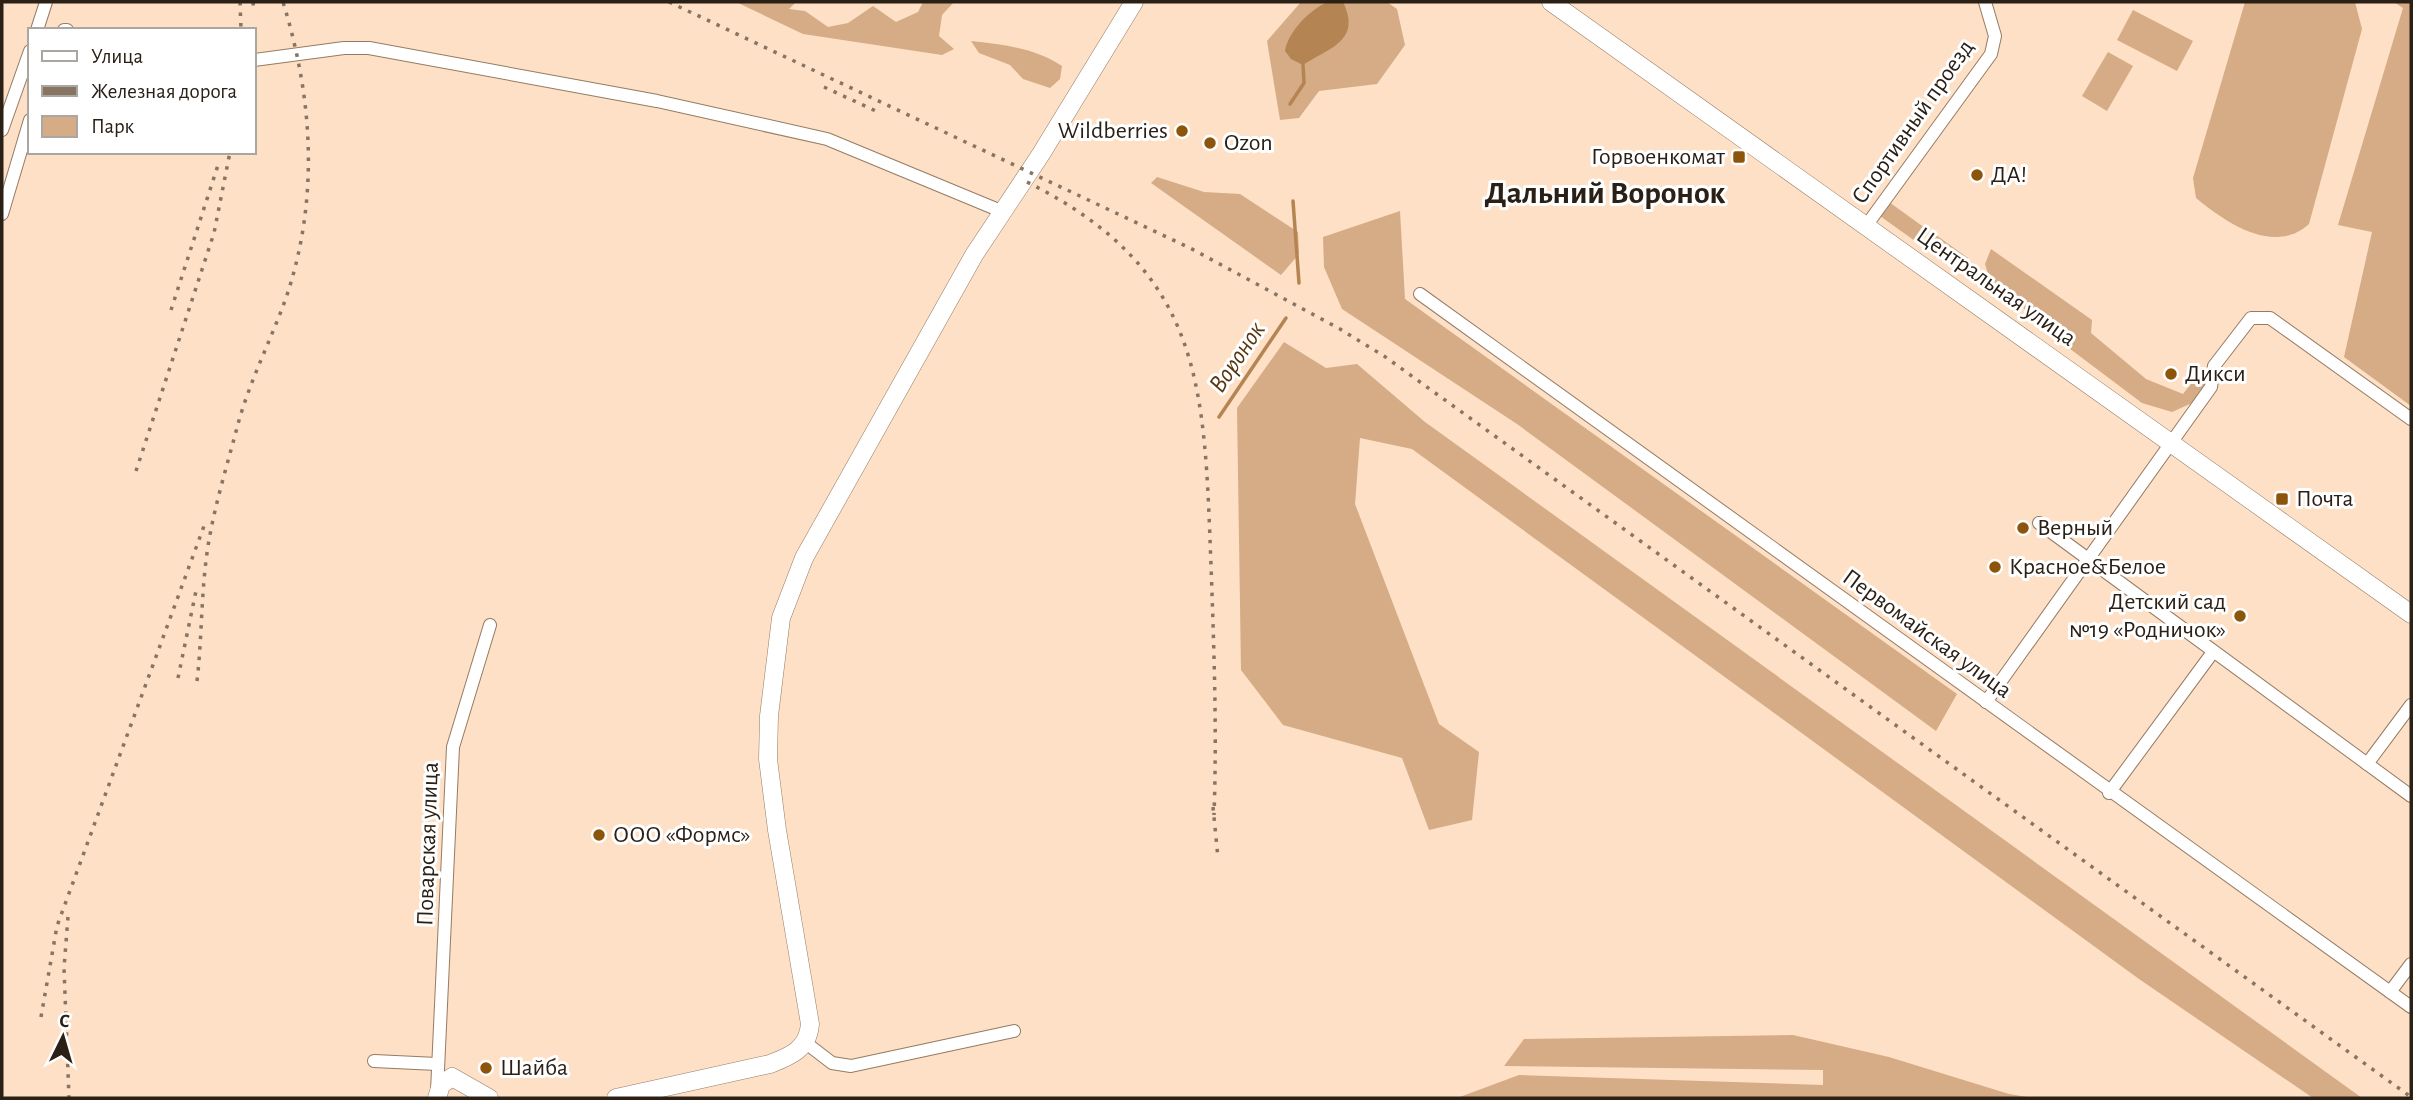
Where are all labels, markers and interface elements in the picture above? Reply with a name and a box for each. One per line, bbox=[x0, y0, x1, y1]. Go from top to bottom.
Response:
legend bbox=[28, 28, 256, 154]
street label: Спортивный проезд bbox=[1848, 36, 1978, 208]
text: Улица bbox=[91, 46, 144, 67]
text: Железная дорога bbox=[91, 81, 238, 102]
text: Парк bbox=[91, 116, 135, 137]
place label: Wildberries bbox=[1058, 119, 1168, 143]
marker: Wildberries bbox=[1174, 123, 1190, 139]
place label: Ozon bbox=[1224, 131, 1273, 155]
marker: Ozon bbox=[1202, 135, 1218, 151]
place label: Горвоенкомат bbox=[1591, 145, 1725, 169]
marker: Горвоенкомат bbox=[1731, 149, 1747, 165]
place label: ДА! bbox=[1991, 163, 2027, 187]
marker: ДА! bbox=[1969, 167, 1985, 183]
district label: Дальний Воронок bbox=[1485, 177, 1726, 209]
street label: Центральная улица bbox=[1912, 223, 2080, 351]
water label: Воронок bbox=[1204, 317, 1270, 397]
place label: Дикси bbox=[2185, 362, 2246, 386]
marker: Дикси bbox=[2163, 366, 2179, 382]
place label: Почта bbox=[2296, 487, 2353, 511]
marker: Почта bbox=[2274, 491, 2290, 507]
place label: Верный bbox=[2037, 516, 2113, 540]
marker: Верный bbox=[2015, 520, 2031, 536]
place label: Красное&Белое bbox=[2009, 555, 2166, 579]
marker: Красное&Белое bbox=[1987, 559, 2003, 575]
street label: Первомайская улица bbox=[1838, 565, 2016, 703]
place label: Детский сад №19 «Родничок» bbox=[2069, 590, 2226, 642]
marker: Детский сад №19 «Родничок» bbox=[2232, 608, 2248, 624]
street label: Поварская улица bbox=[413, 762, 443, 926]
place label: ООО «Формс» bbox=[613, 823, 750, 847]
marker: ООО «Формс» bbox=[591, 827, 607, 843]
north arrow bbox=[28, 1002, 98, 1072]
text: С bbox=[58, 1012, 70, 1031]
place label: Шайба bbox=[500, 1056, 568, 1080]
marker: Шайба bbox=[478, 1060, 494, 1076]

